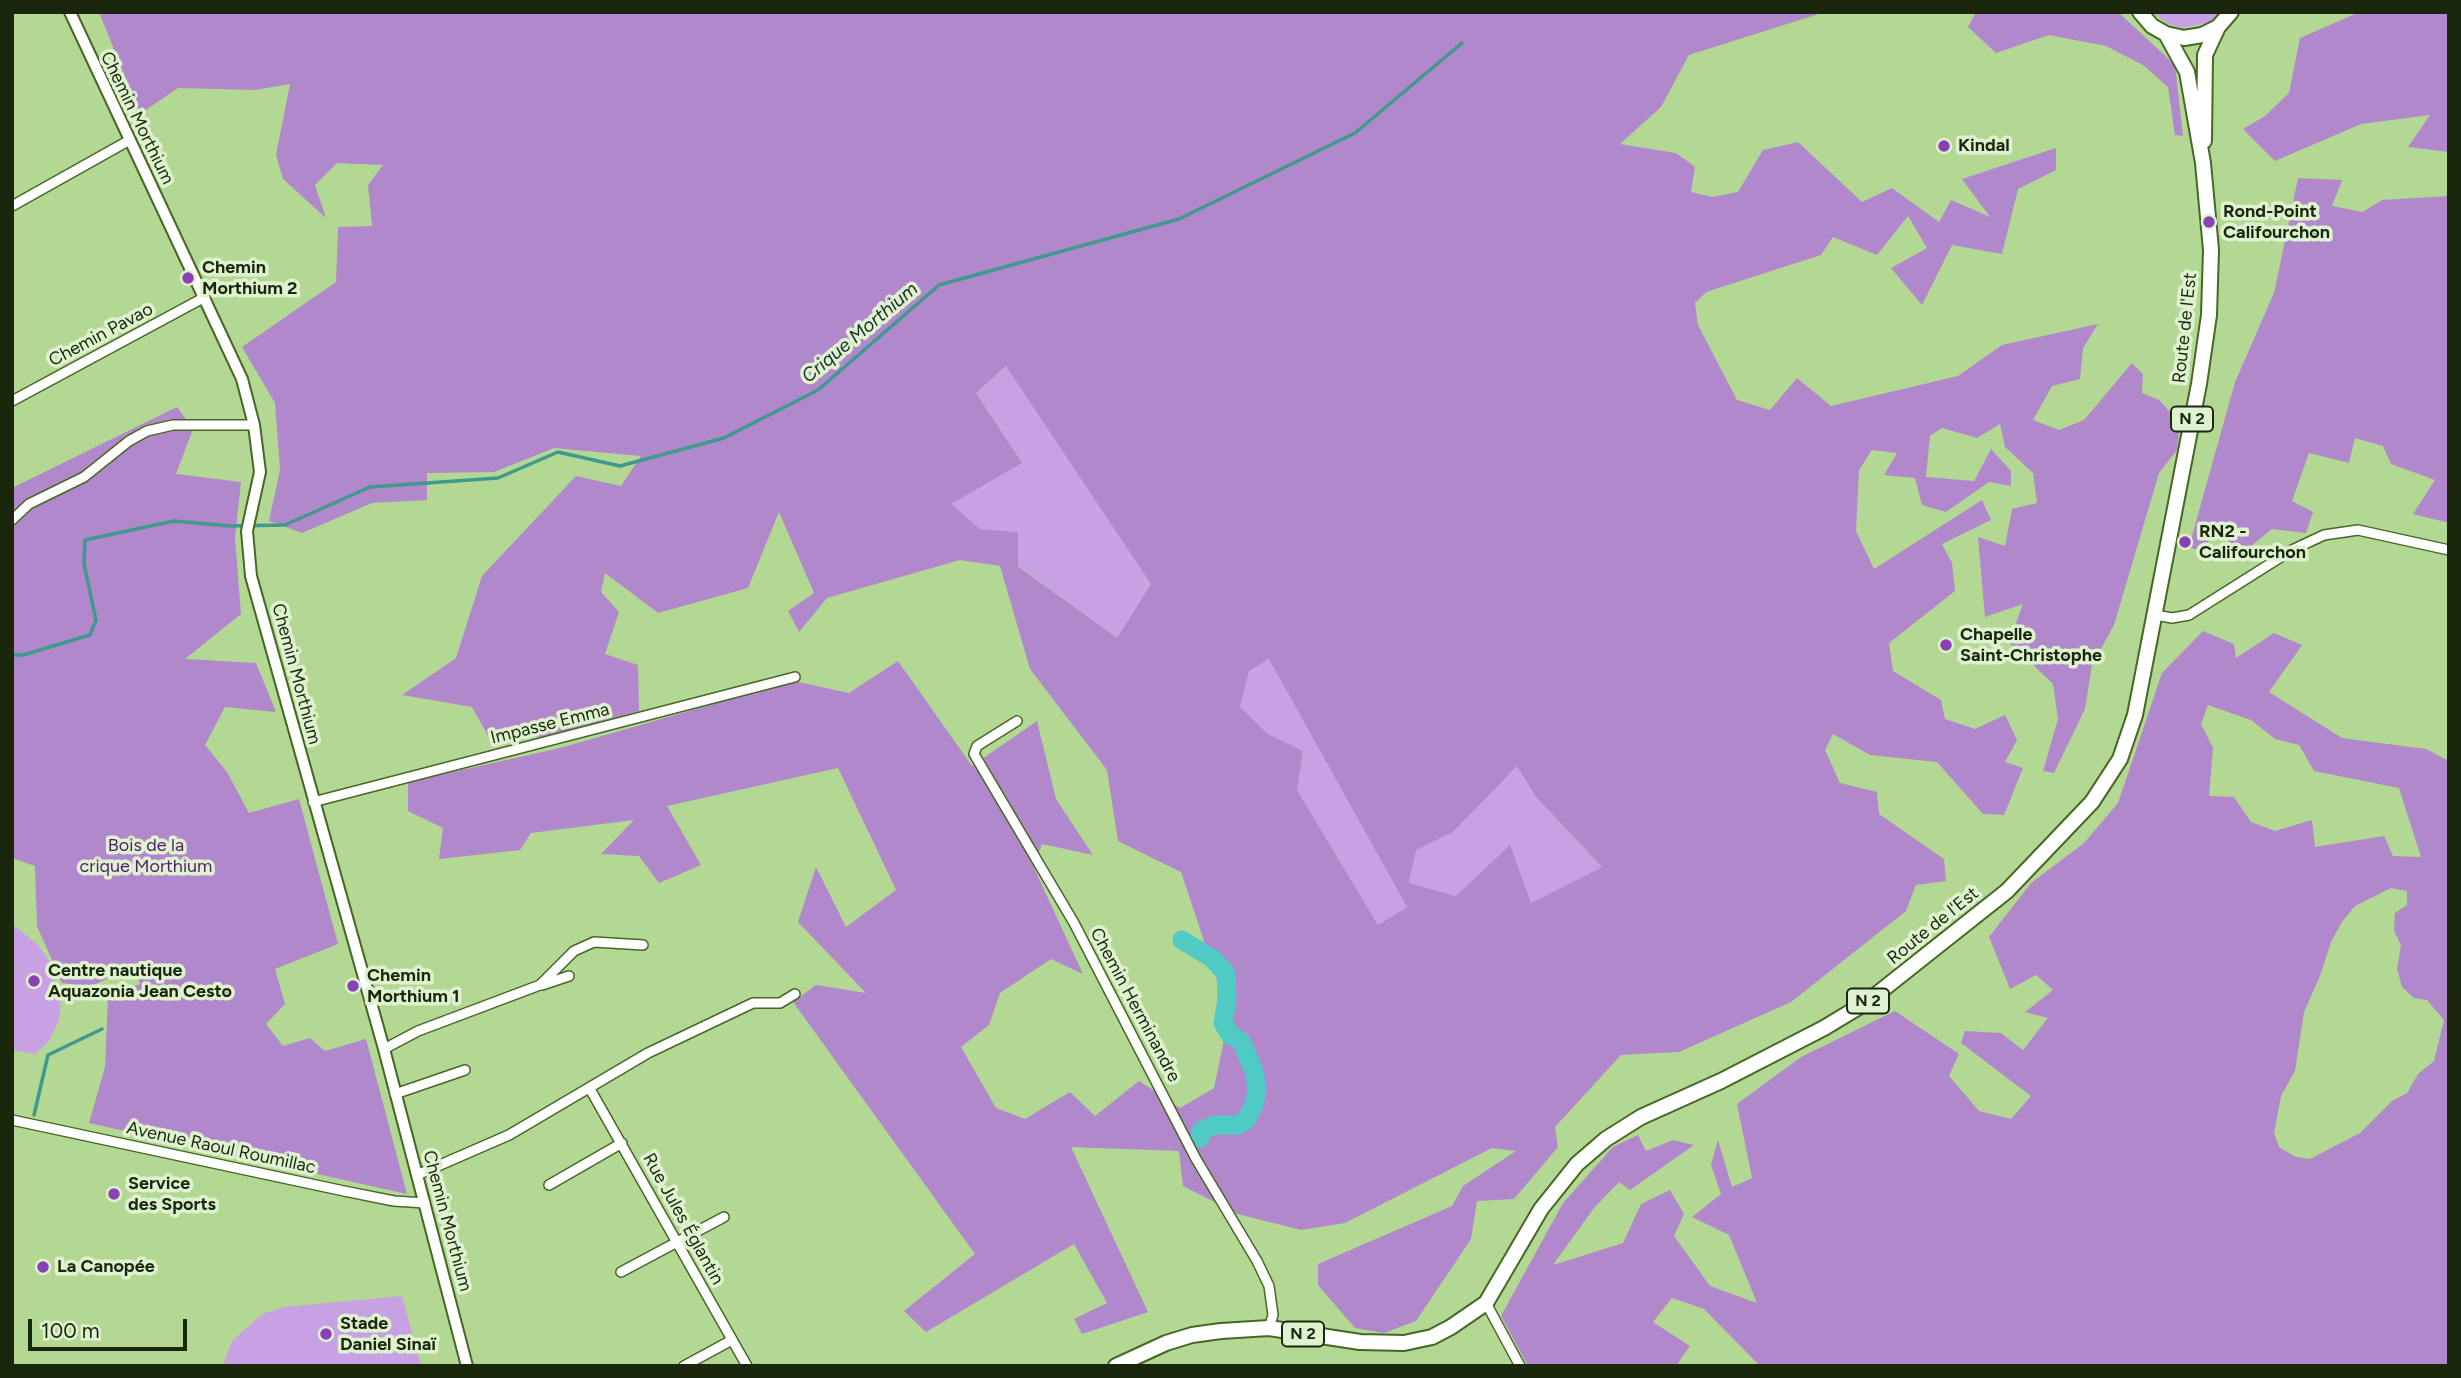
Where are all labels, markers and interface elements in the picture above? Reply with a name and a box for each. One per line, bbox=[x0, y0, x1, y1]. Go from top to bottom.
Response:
street label: Chemin Morthium bbox=[96, 48, 178, 188]
place label: Kindal bbox=[1958, 135, 2010, 157]
marker: Kindal bbox=[1936, 138, 1952, 154]
place label: Rond-Point Califourchon bbox=[2223, 201, 2330, 244]
marker: Rond-Point Califourchon bbox=[2201, 214, 2217, 230]
place label: Chemin Morthium 2 bbox=[202, 257, 298, 300]
marker: Chemin Morthium 2 bbox=[180, 270, 196, 286]
street label: Route de l'Est bbox=[2168, 272, 2202, 384]
water label: Crique Morthium bbox=[797, 278, 923, 388]
street label: Chemin Pavao bbox=[45, 298, 157, 372]
road number: N 2 bbox=[2171, 406, 2213, 432]
place label: RN2 - Califourchon bbox=[2199, 521, 2306, 564]
marker: RN2 - Califourchon bbox=[2177, 534, 2193, 550]
street label: Chemin Morthium bbox=[267, 601, 325, 747]
place label: Chapelle Saint-Christophe bbox=[1960, 624, 2102, 666]
marker: Chapelle Saint-Christophe bbox=[1938, 637, 1954, 653]
street label: Impasse Emma bbox=[488, 699, 612, 749]
park label: Bois de la crique Morthium bbox=[80, 835, 212, 878]
street label: Route de l'Est bbox=[1883, 883, 1983, 969]
street label: Chemin Herminandre bbox=[1085, 924, 1185, 1086]
place label: Centre nautique Aquazonia Jean Cesto bbox=[48, 960, 232, 1002]
place label: Chemin Morthium 1 bbox=[367, 965, 460, 1007]
marker: Centre nautique Aquazonia Jean Cesto bbox=[26, 973, 42, 989]
marker: Chemin Morthium 1 bbox=[345, 978, 361, 994]
road number: N 2 bbox=[1847, 988, 1889, 1014]
street label: Avenue Raoul Roumillac bbox=[124, 1117, 318, 1179]
street label: Chemin Morthium bbox=[418, 1148, 476, 1294]
street label: Rue Jules Églantin bbox=[638, 1150, 728, 1288]
place label: Service des Sports bbox=[128, 1173, 216, 1216]
marker: Service des Sports bbox=[106, 1186, 122, 1202]
place label: La Canopée bbox=[57, 1256, 155, 1278]
marker: La Canopée bbox=[35, 1259, 51, 1275]
scale bar bbox=[32, 1304, 191, 1348]
place label: Stade Daniel Sinaï bbox=[340, 1313, 436, 1356]
text: 100 m bbox=[41, 1318, 100, 1343]
road number: N 2 bbox=[1282, 1322, 1324, 1346]
marker: Stade Daniel Sinaï bbox=[318, 1326, 334, 1342]

